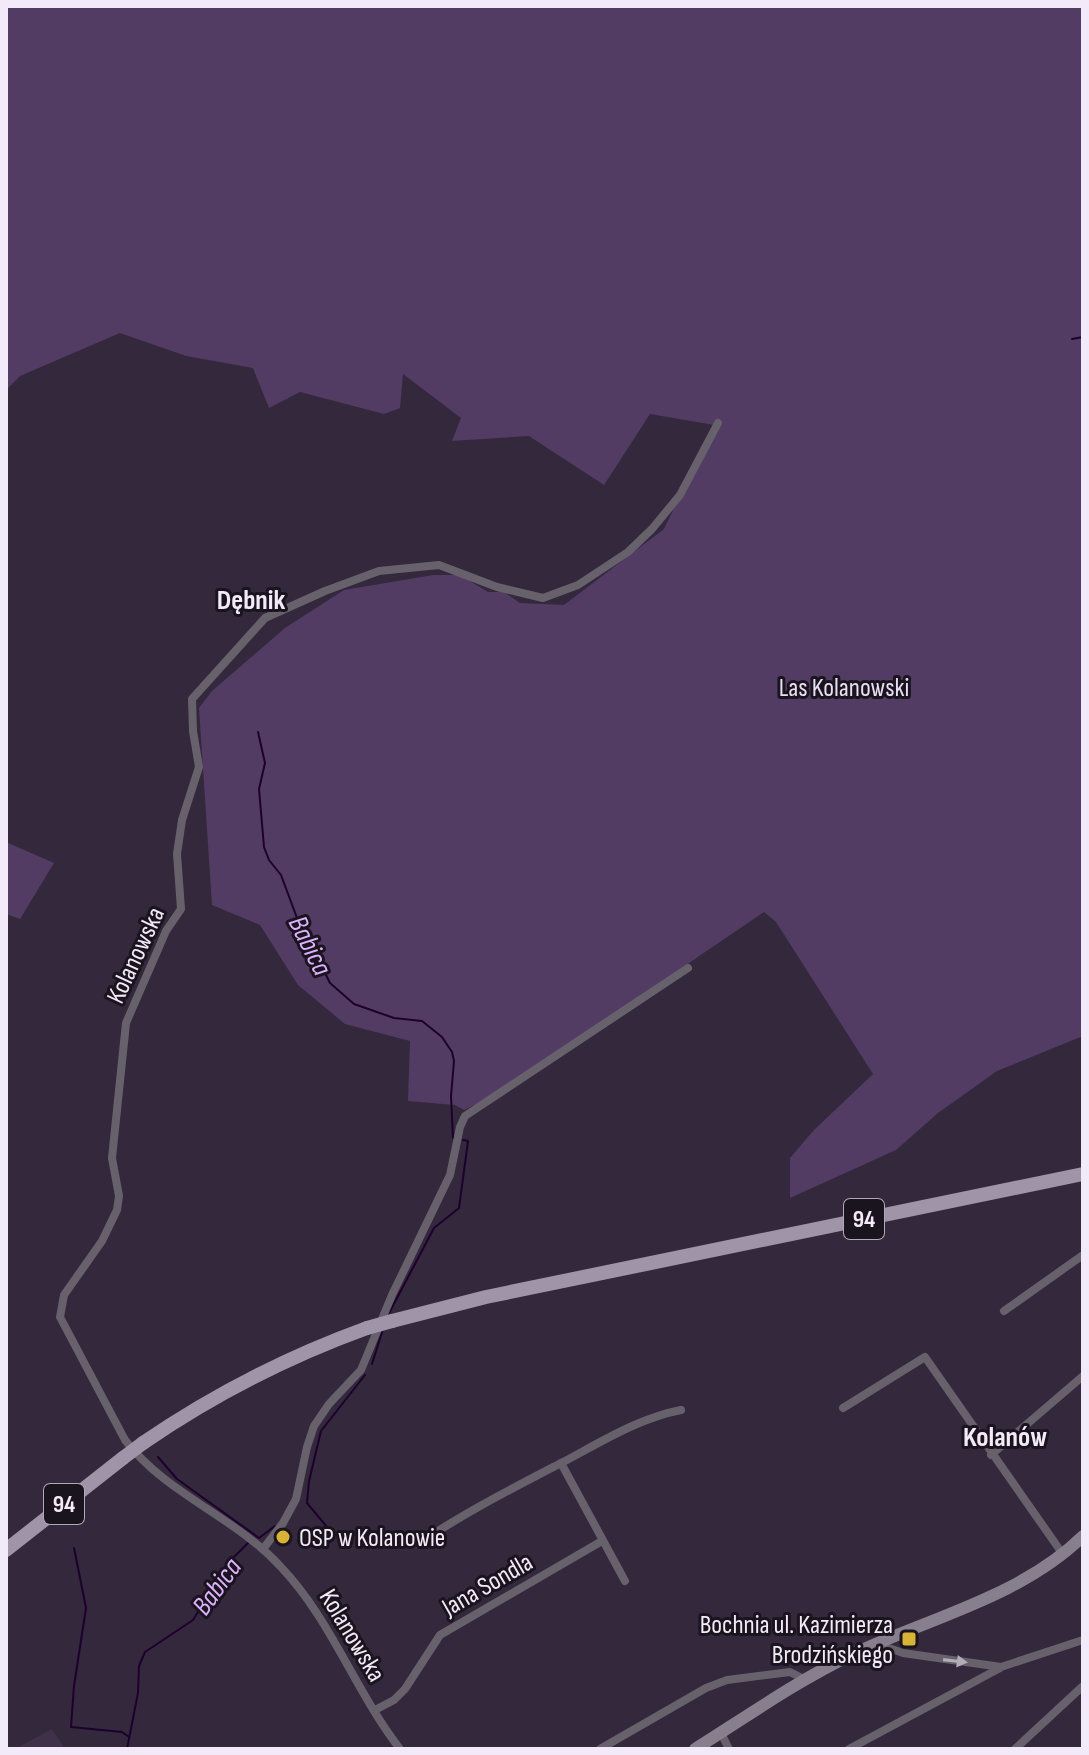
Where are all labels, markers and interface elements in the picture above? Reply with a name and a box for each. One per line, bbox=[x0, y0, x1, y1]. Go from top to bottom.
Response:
district label: Dębnik bbox=[217, 584, 285, 617]
park label: Las Kolanowski bbox=[779, 673, 909, 704]
street label: Kolanowska bbox=[101, 903, 172, 1009]
water label: Babica bbox=[281, 910, 339, 982]
road number: 94 bbox=[844, 1199, 884, 1239]
district label: Kolanów bbox=[963, 1421, 1047, 1454]
road number: 94 bbox=[44, 1484, 84, 1524]
place label: OSP w Kolanowie bbox=[299, 1523, 445, 1554]
marker: OSP w Kolanowie bbox=[274, 1528, 292, 1546]
street label: Jana Sondla bbox=[436, 1547, 539, 1624]
water label: Babica bbox=[186, 1551, 249, 1622]
street label: Kolanowska bbox=[312, 1584, 391, 1688]
place label: Bochnia ul. Kazimierza Brodzińskiego bbox=[700, 1610, 893, 1671]
marker: Bochnia ul. Kazimierza Brodzińskiego bbox=[900, 1630, 918, 1648]
one-way arrow bbox=[943, 1654, 968, 1667]

